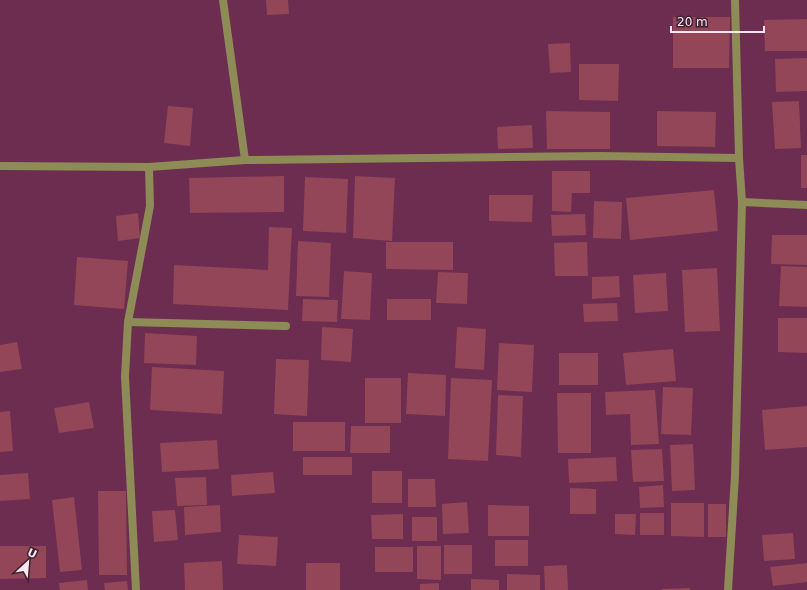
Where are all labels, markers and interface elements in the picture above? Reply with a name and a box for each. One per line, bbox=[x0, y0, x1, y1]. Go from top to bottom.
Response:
scale bar bbox=[671, 8, 764, 34]
text: 20 m bbox=[677, 15, 708, 29]
north arrow bbox=[8, 542, 48, 582]
text: U bbox=[25, 546, 39, 561]

